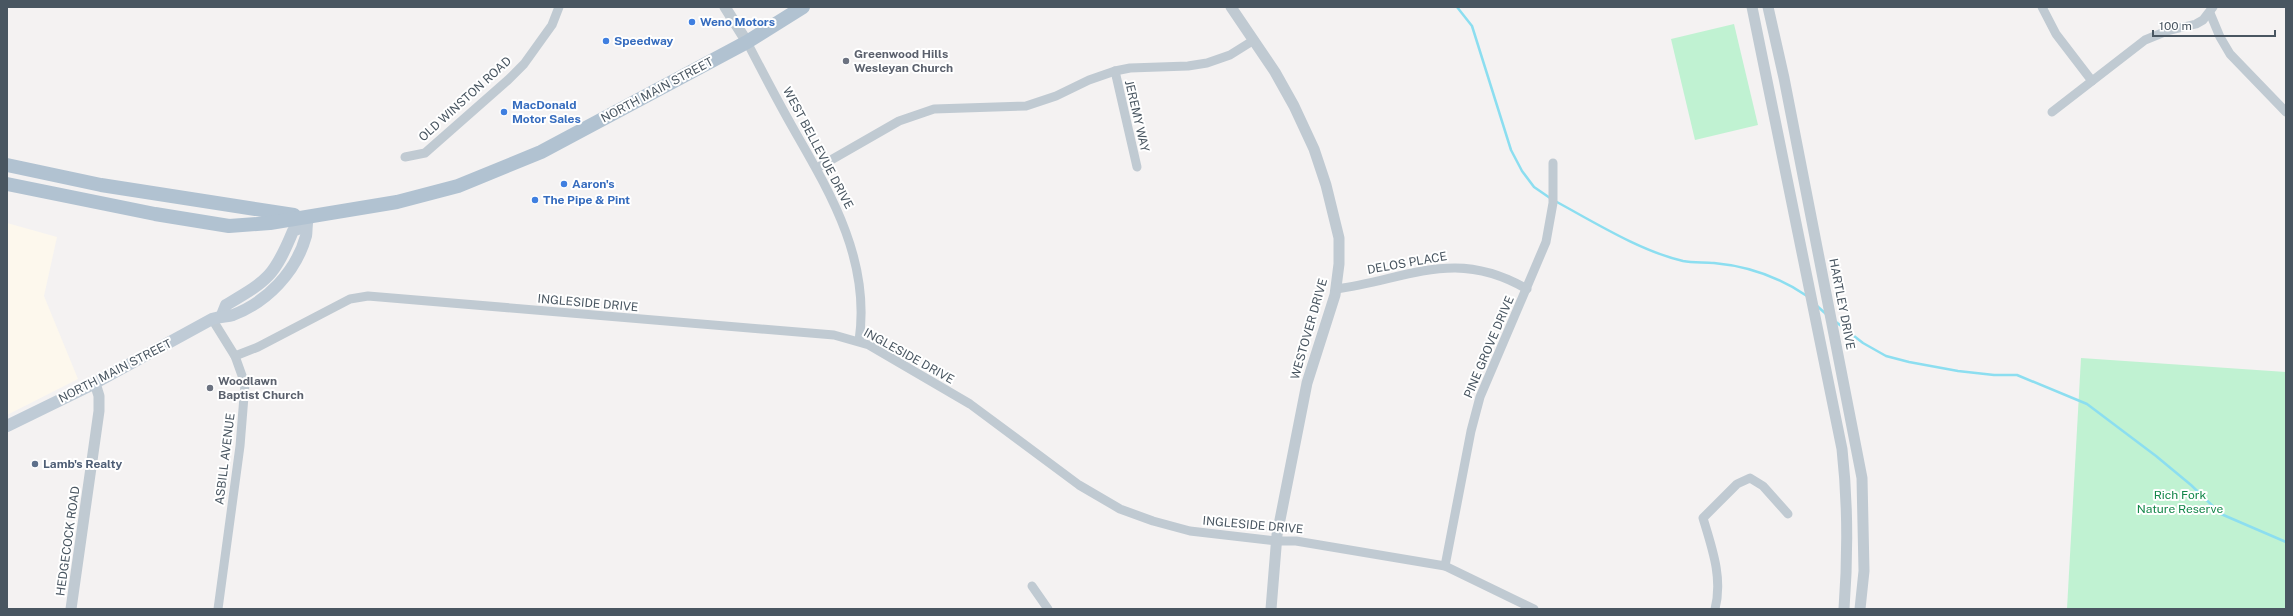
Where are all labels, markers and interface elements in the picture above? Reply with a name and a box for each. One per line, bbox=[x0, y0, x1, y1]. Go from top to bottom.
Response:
scale bar bbox=[2153, 12, 2275, 38]
place label: Weno Motors bbox=[700, 15, 775, 29]
marker: Weno Motors bbox=[687, 17, 697, 27]
text: 100 m bbox=[2159, 19, 2192, 33]
place label: Speedway bbox=[614, 34, 674, 48]
marker: Speedway bbox=[601, 36, 611, 46]
place label: Greenwood Hills Wesleyan Church bbox=[854, 47, 953, 75]
street label: OLD WINSTON ROAD bbox=[416, 54, 514, 144]
street label: NORTH MAIN STREET bbox=[599, 54, 715, 126]
marker: Greenwood Hills Wesleyan Church bbox=[841, 56, 851, 66]
street label: JEREMY WAY bbox=[1122, 79, 1152, 154]
street label: WEST BELLEVUE DRIVE bbox=[780, 85, 856, 211]
place label: MacDonald Motor Sales bbox=[512, 98, 581, 126]
marker: MacDonald Motor Sales bbox=[499, 107, 509, 117]
place label: Aaron's bbox=[572, 177, 615, 191]
marker: Aaron's bbox=[559, 179, 569, 189]
place label: The Pipe & Pint bbox=[543, 193, 630, 207]
marker: The Pipe & Pint bbox=[530, 195, 540, 205]
street label: DELOS PLACE bbox=[1366, 249, 1448, 277]
street label: HARTLEY DRIVE bbox=[1826, 257, 1858, 351]
street label: WESTOVER DRIVE bbox=[1288, 277, 1330, 381]
street label: INGLESIDE DRIVE bbox=[537, 292, 639, 314]
street label: PINE GROVE DRIVE bbox=[1461, 294, 1517, 400]
street label: INGLESIDE DRIVE bbox=[861, 325, 957, 387]
street label: NORTH MAIN STREET bbox=[56, 336, 174, 406]
place label: Woodlawn Baptist Church bbox=[218, 374, 304, 402]
marker: Woodlawn Baptist Church bbox=[205, 383, 215, 393]
street label: ASBILL AVENUE bbox=[212, 412, 238, 506]
place label: Lamb's Realty bbox=[43, 457, 123, 471]
marker: Lamb's Realty bbox=[30, 459, 40, 469]
street label: HEDGECOCK ROAD bbox=[53, 485, 83, 597]
park label: Rich Fork Nature Reserve bbox=[2137, 488, 2223, 516]
street label: INGLESIDE DRIVE bbox=[1202, 514, 1304, 536]

